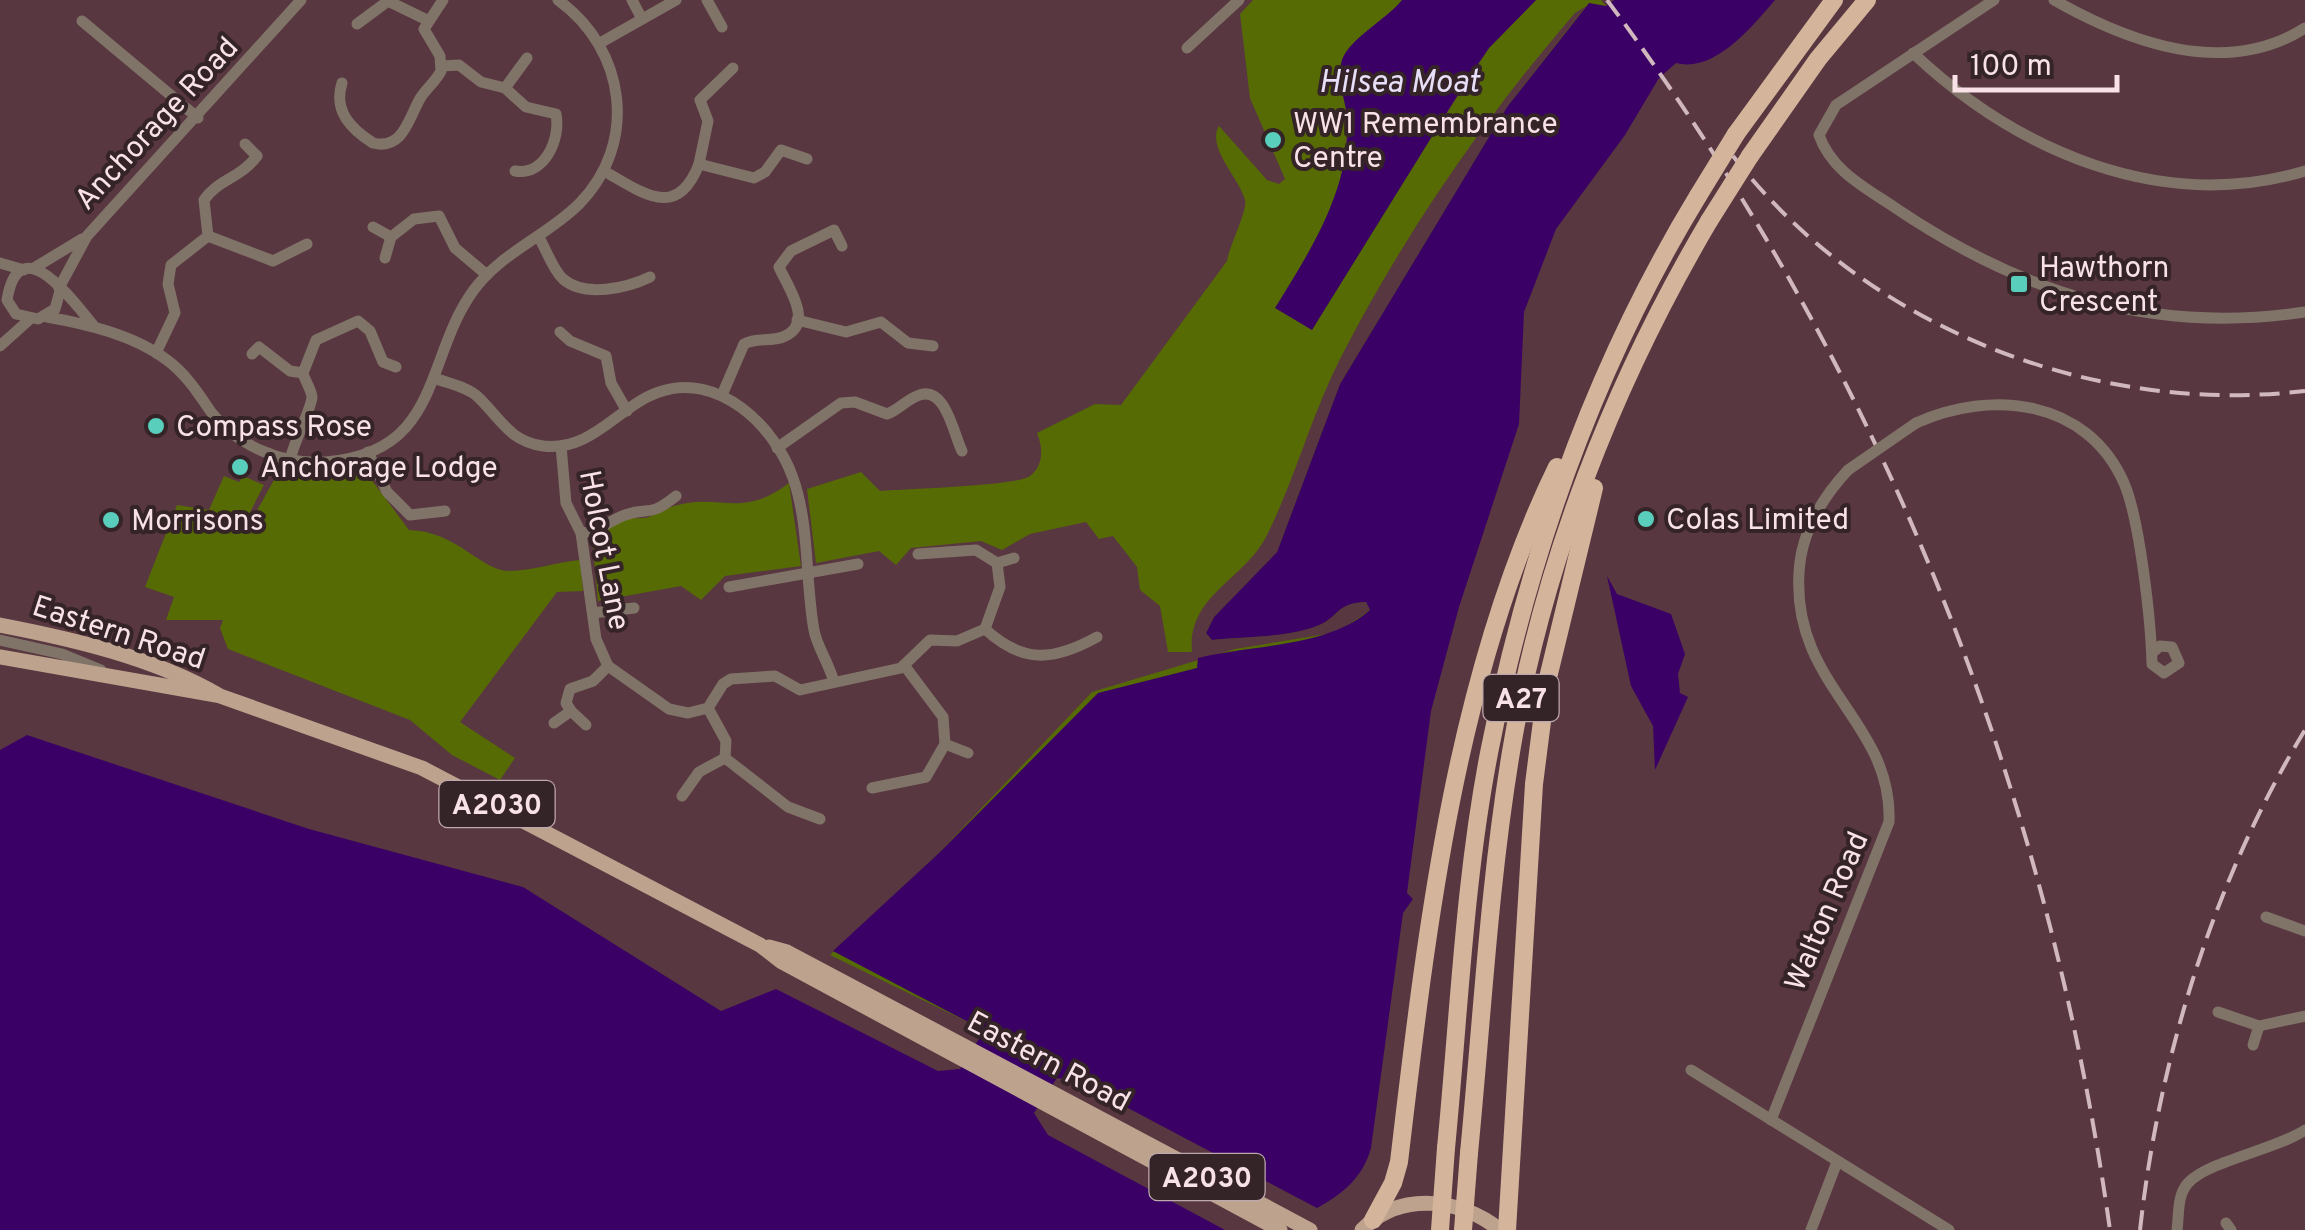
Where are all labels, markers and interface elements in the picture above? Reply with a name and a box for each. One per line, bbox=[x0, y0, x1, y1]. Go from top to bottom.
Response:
street label: Anchorage Road bbox=[68, 30, 248, 219]
scale bar bbox=[1955, 30, 2118, 92]
text: 100 m bbox=[1970, 49, 2052, 86]
water label: Hilsea Moat bbox=[1319, 64, 1481, 104]
place label: WW1 Remembrance Centre bbox=[1293, 107, 1558, 178]
marker: WW1 Remembrance Centre bbox=[1262, 129, 1284, 151]
place label: Hawthorn Crescent bbox=[2039, 251, 2169, 322]
marker: Hawthorn Crescent bbox=[2008, 273, 2030, 295]
place label: Compass Rose bbox=[176, 410, 372, 447]
marker: Compass Rose bbox=[145, 415, 167, 437]
place label: Anchorage Lodge bbox=[260, 451, 498, 488]
marker: Anchorage Lodge bbox=[229, 456, 251, 478]
street label: Holcot Lane bbox=[569, 467, 636, 634]
place label: Colas Limited bbox=[1666, 503, 1849, 540]
place label: Morrisons bbox=[131, 504, 264, 541]
marker: Colas Limited bbox=[1635, 508, 1657, 530]
marker: Morrisons bbox=[100, 509, 122, 531]
street label: Eastern Road bbox=[27, 589, 209, 680]
road number: A27 bbox=[1484, 675, 1558, 721]
road number: A2030 bbox=[440, 781, 554, 827]
street label: Walton Road bbox=[1778, 827, 1878, 997]
street label: Eastern Road bbox=[960, 1005, 1136, 1122]
road number: A2030 bbox=[1150, 1154, 1264, 1200]

